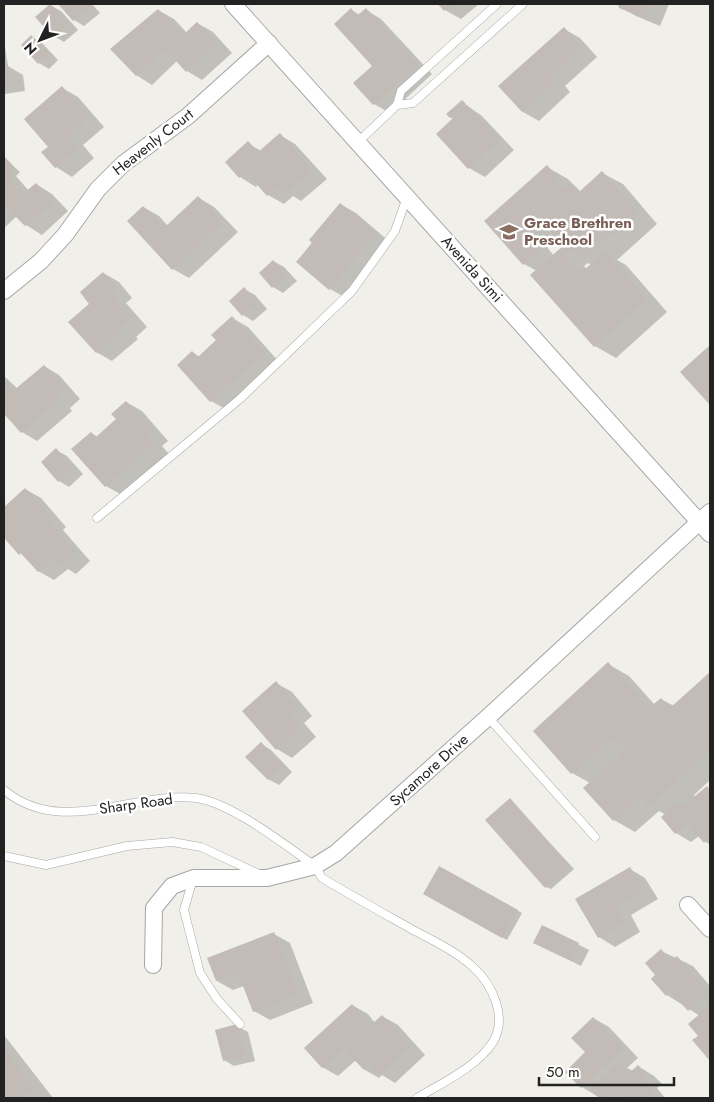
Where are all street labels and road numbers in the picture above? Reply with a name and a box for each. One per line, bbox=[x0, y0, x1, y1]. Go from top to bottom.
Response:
street label: Heavenly Court bbox=[108, 103, 198, 181]
street label: Avenida Simi bbox=[436, 231, 508, 307]
street label: Sycamore Drive bbox=[385, 728, 473, 811]
street label: Sharp Road bbox=[98, 788, 174, 820]

